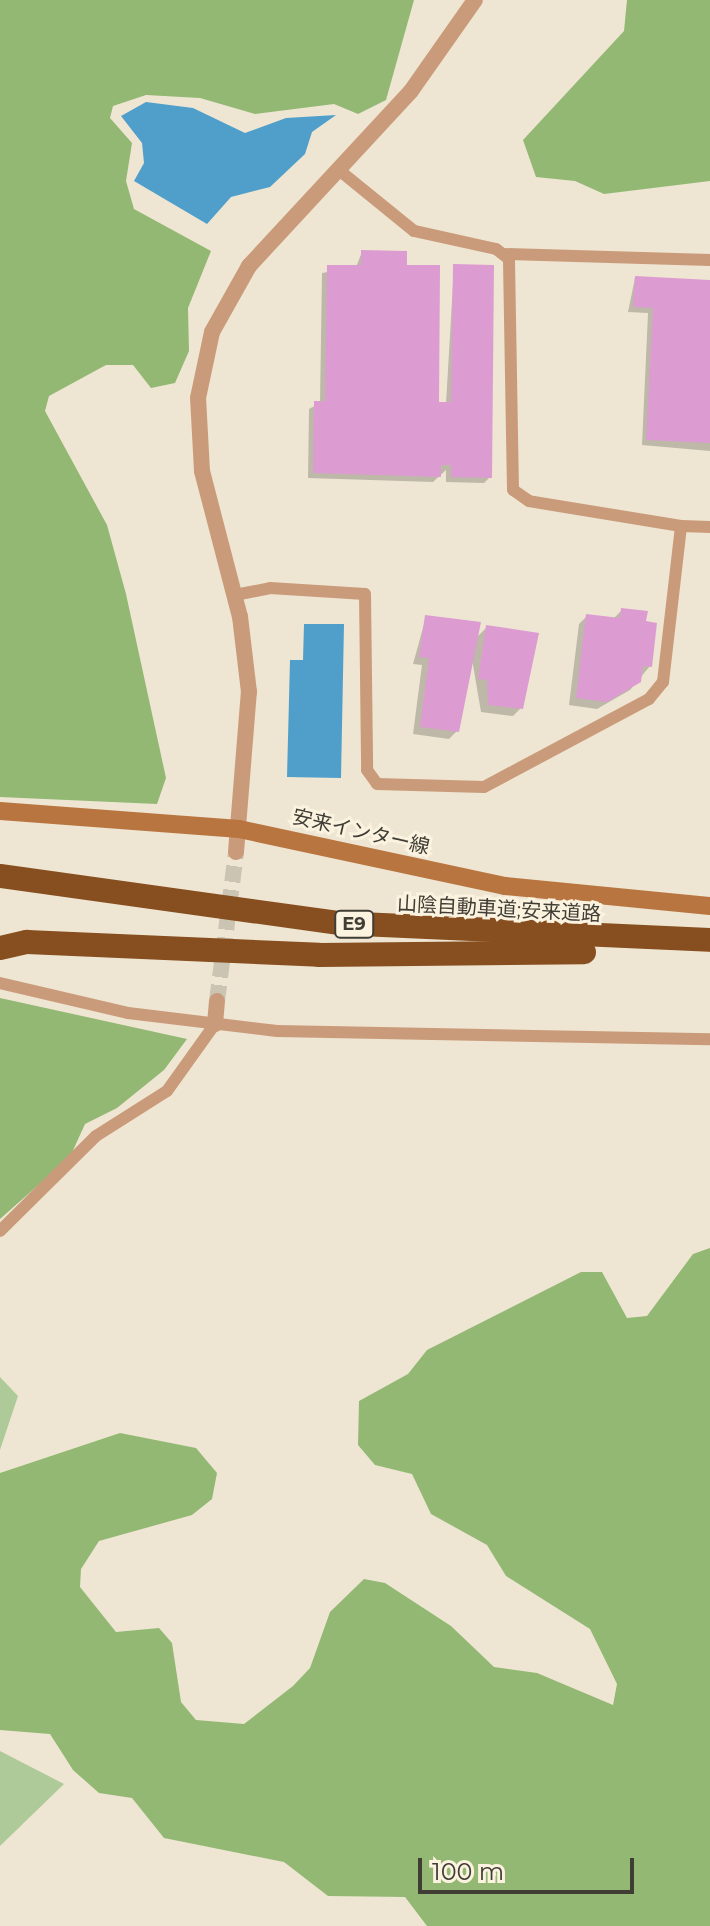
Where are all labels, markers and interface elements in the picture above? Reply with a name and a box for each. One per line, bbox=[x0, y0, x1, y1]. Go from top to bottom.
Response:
street label: 安来インター線 bbox=[290, 805, 432, 859]
street label: 山陰自動車道;安来道路 bbox=[396, 892, 602, 926]
road number: E9 bbox=[334, 910, 374, 938]
scale bar bbox=[422, 1842, 638, 1892]
text: 100 m bbox=[432, 1857, 504, 1886]

